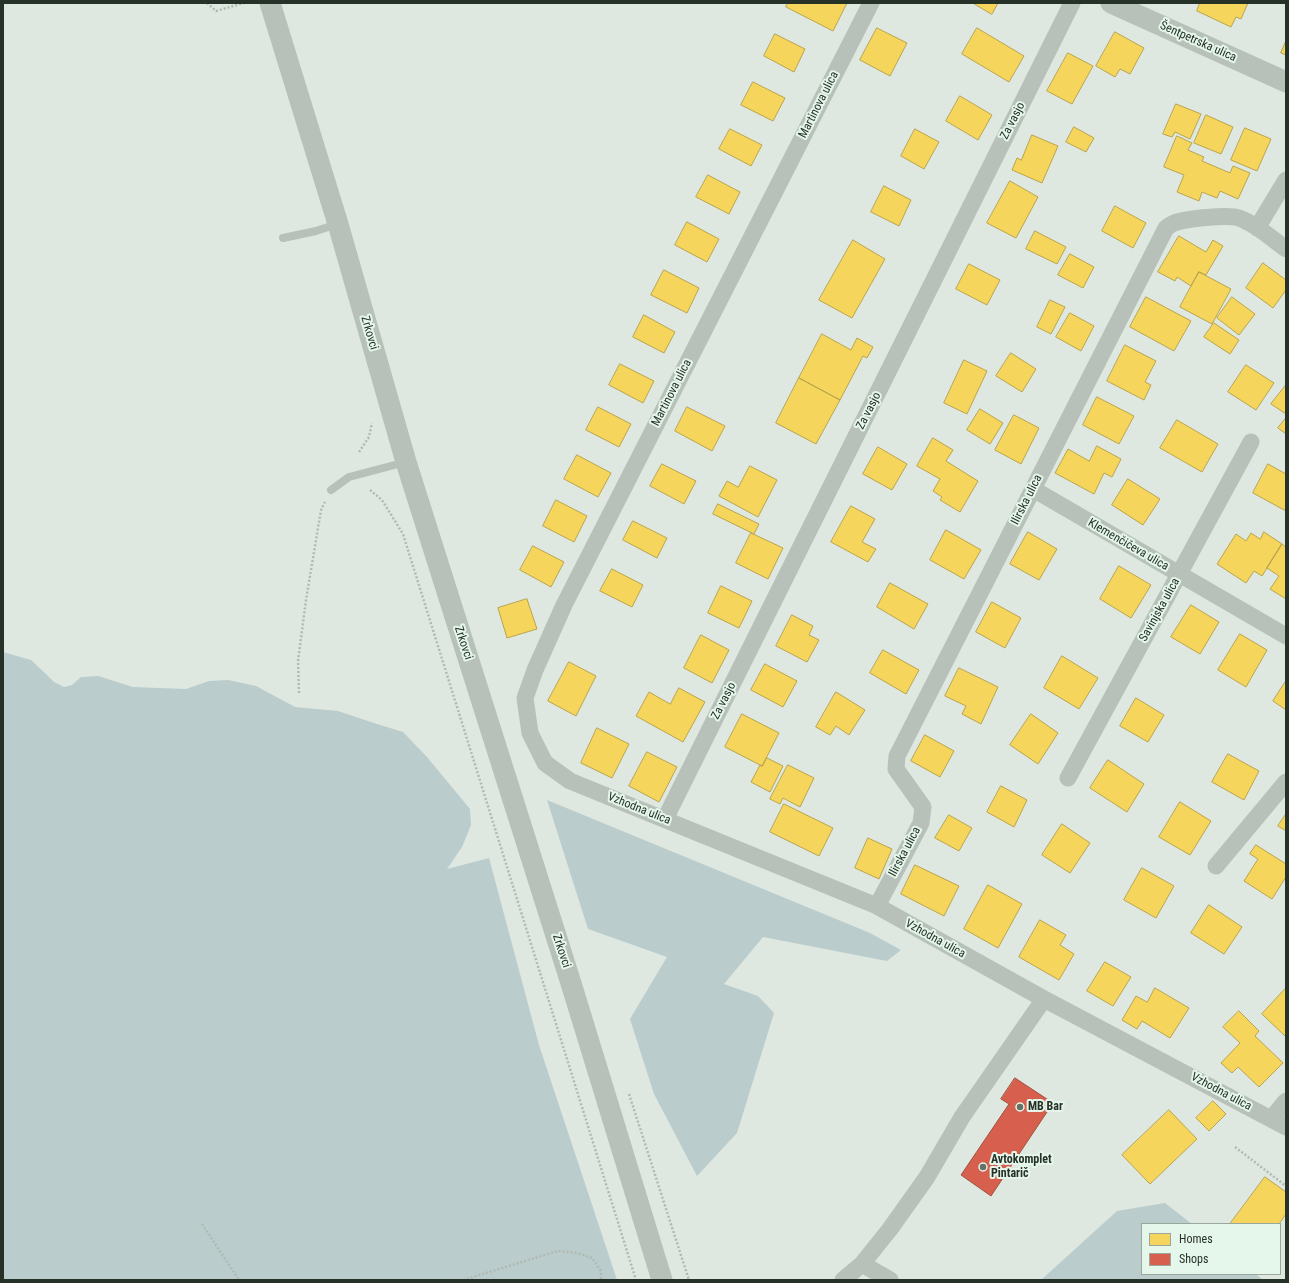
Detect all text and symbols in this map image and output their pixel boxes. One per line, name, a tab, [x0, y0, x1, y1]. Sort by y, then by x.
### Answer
street label: Šentpetrska ulica	[1158, 19, 1238, 65]
street label: Martinova ulica	[796, 69, 842, 141]
street label: Za vasjo	[998, 100, 1028, 142]
street label: Zrkovci	[357, 314, 381, 352]
street label: Martinova ulica	[649, 357, 695, 429]
street label: Za vasjo	[854, 390, 884, 432]
street label: Ilirska ulica	[1008, 473, 1046, 527]
street label: Klemenčičeva ulica	[1085, 516, 1171, 574]
street label: Savinjska ulica	[1137, 576, 1183, 644]
street label: Zrkovci	[451, 624, 475, 662]
street label: Za vasjo	[709, 680, 739, 722]
street label: Vzhodna ulica	[605, 790, 673, 828]
street label: Ilirska ulica	[886, 825, 924, 879]
street label: Vzhodna ulica	[902, 917, 968, 961]
street label: Zrkovci	[549, 932, 573, 970]
street label: Vzhodna ulica	[1188, 1070, 1254, 1114]
place label: MB Bar	[1028, 1100, 1063, 1114]
marker: MB Bar	[1015, 1102, 1025, 1112]
place label: Avtokomplet Pintarič	[991, 1153, 1052, 1181]
marker: Avtokomplet Pintarič	[978, 1162, 988, 1172]
legend	[1141, 1223, 1281, 1275]
text: Homes	[1179, 1232, 1213, 1246]
text: Shops	[1179, 1252, 1208, 1266]

